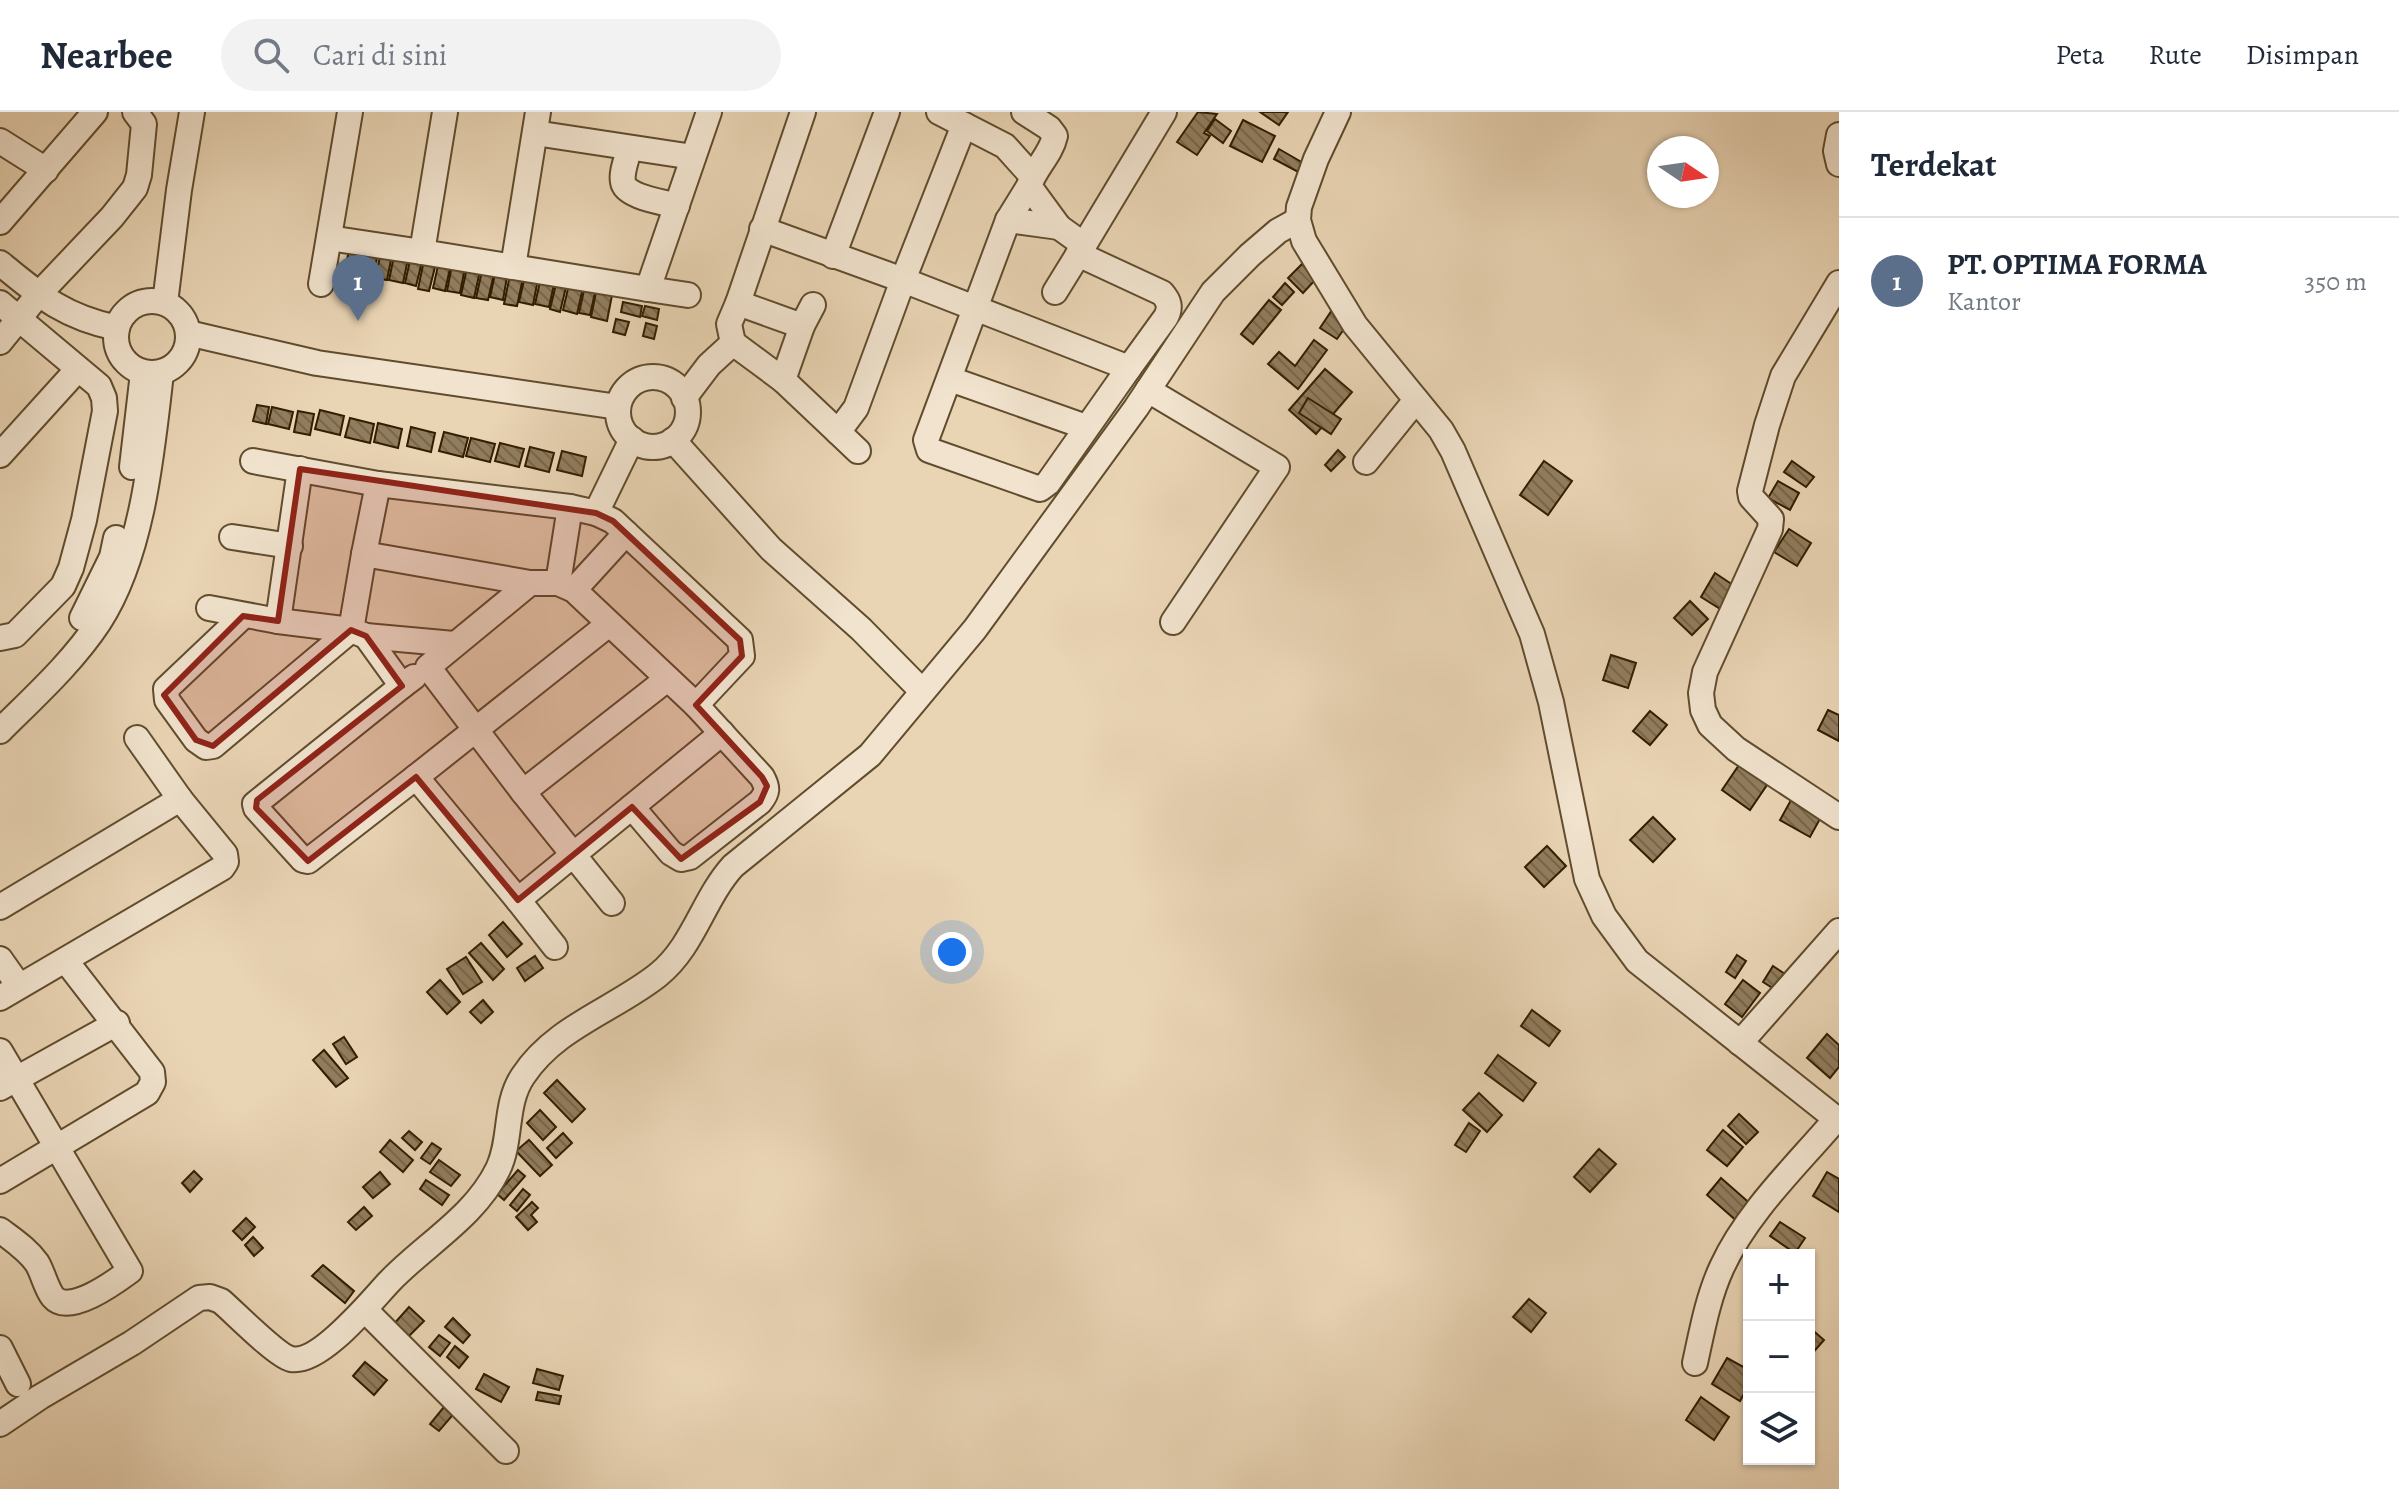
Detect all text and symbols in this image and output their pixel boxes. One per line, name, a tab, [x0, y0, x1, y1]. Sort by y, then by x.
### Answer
search box	[221, 19, 781, 91]
text: Nearbee	[40, 29, 173, 81]
icon: search	[249, 33, 293, 77]
text: Cari di sini	[313, 35, 447, 75]
text: Peta	[2056, 36, 2105, 74]
text: Rute	[2149, 36, 2202, 74]
text: Disimpan	[2246, 36, 2359, 74]
north arrow	[1647, 136, 1719, 208]
text: Terdekat	[1871, 141, 1997, 188]
text: PT. OPTIMA FORMA	[1947, 244, 2206, 284]
pin: 1	[332, 255, 384, 321]
text: 1	[1892, 264, 1902, 299]
text: 350 m	[2304, 264, 2367, 299]
text: Kantor	[1947, 284, 2021, 319]
your location	[932, 932, 972, 972]
map controls	[1743, 1249, 1815, 1465]
button: +	[1743, 1249, 1815, 1321]
button: −	[1743, 1321, 1815, 1393]
button: layers	[1743, 1393, 1815, 1465]

